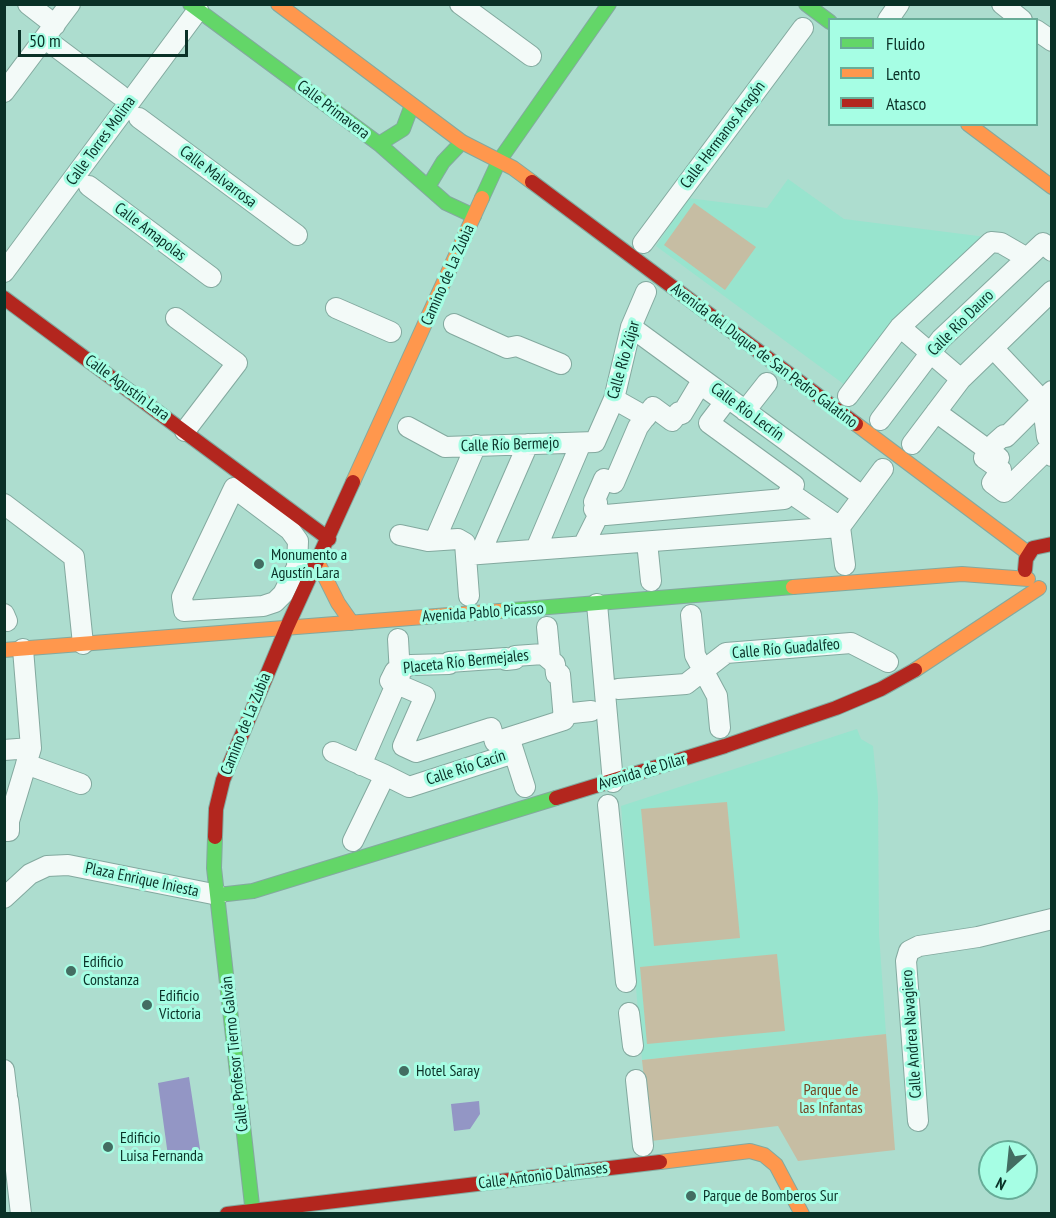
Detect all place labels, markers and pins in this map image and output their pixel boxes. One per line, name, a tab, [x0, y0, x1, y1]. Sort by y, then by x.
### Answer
place label: Monumento a Agustín Lara	[271, 545, 347, 583]
marker: Monumento a Agustín Lara	[252, 557, 266, 571]
place label: Edificio Constanza	[83, 952, 139, 990]
marker: Edificio Constanza	[64, 964, 78, 978]
place label: Edificio Victoria	[159, 986, 201, 1024]
marker: Edificio Victoria	[140, 998, 154, 1012]
place label: Hotel Saray	[416, 1061, 480, 1081]
marker: Hotel Saray	[397, 1064, 411, 1078]
place label: Edificio Luisa Fernanda	[120, 1128, 203, 1166]
marker: Edificio Luisa Fernanda	[101, 1140, 115, 1154]
place label: Parque de Bomberos Sur	[703, 1186, 838, 1206]
marker: Parque de Bomberos Sur	[684, 1189, 698, 1203]

